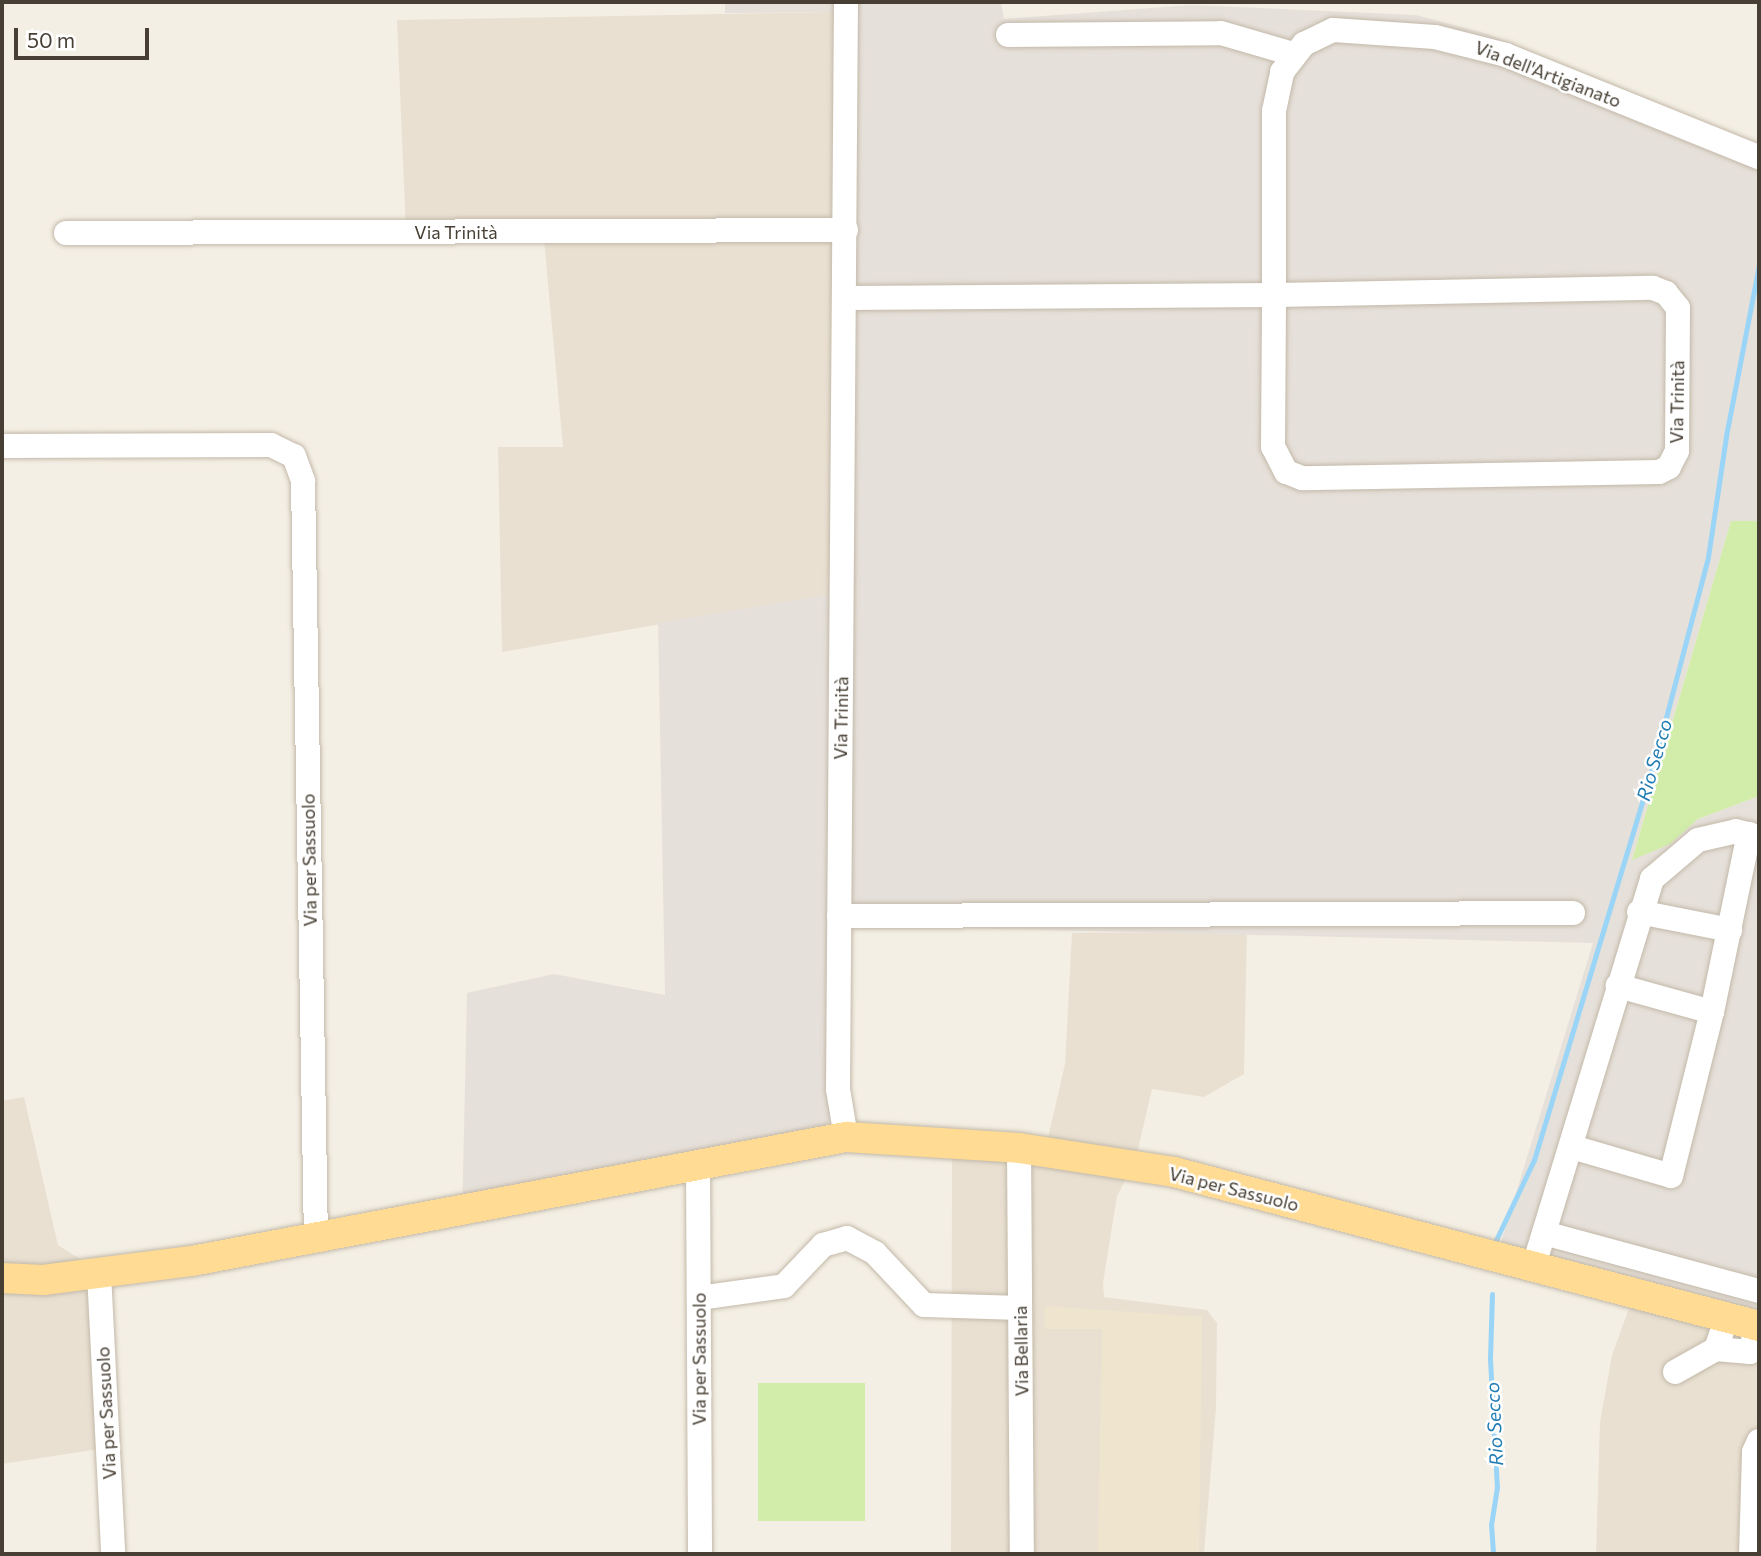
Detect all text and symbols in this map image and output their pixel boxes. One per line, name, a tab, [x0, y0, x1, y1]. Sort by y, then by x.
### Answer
scale bar	[18, 14, 152, 58]
text: 50 m	[27, 27, 75, 52]
street label: Via dell'Artigianato	[1472, 36, 1624, 112]
street label: Via Trinità	[414, 221, 498, 243]
street label: Via Trinità	[1665, 360, 1689, 444]
street label: Via Trinità	[829, 676, 853, 760]
water label: Rio Secco	[1631, 717, 1677, 803]
street label: Via per Sassuolo	[297, 793, 321, 927]
street label: Via per Sassuolo	[1167, 1162, 1301, 1216]
street label: Via per Sassuolo	[688, 1292, 710, 1426]
street label: Via Bellaria	[1009, 1305, 1033, 1397]
street label: Via per Sassuolo	[92, 1346, 120, 1480]
water label: Rio Secco	[1480, 1382, 1508, 1466]

